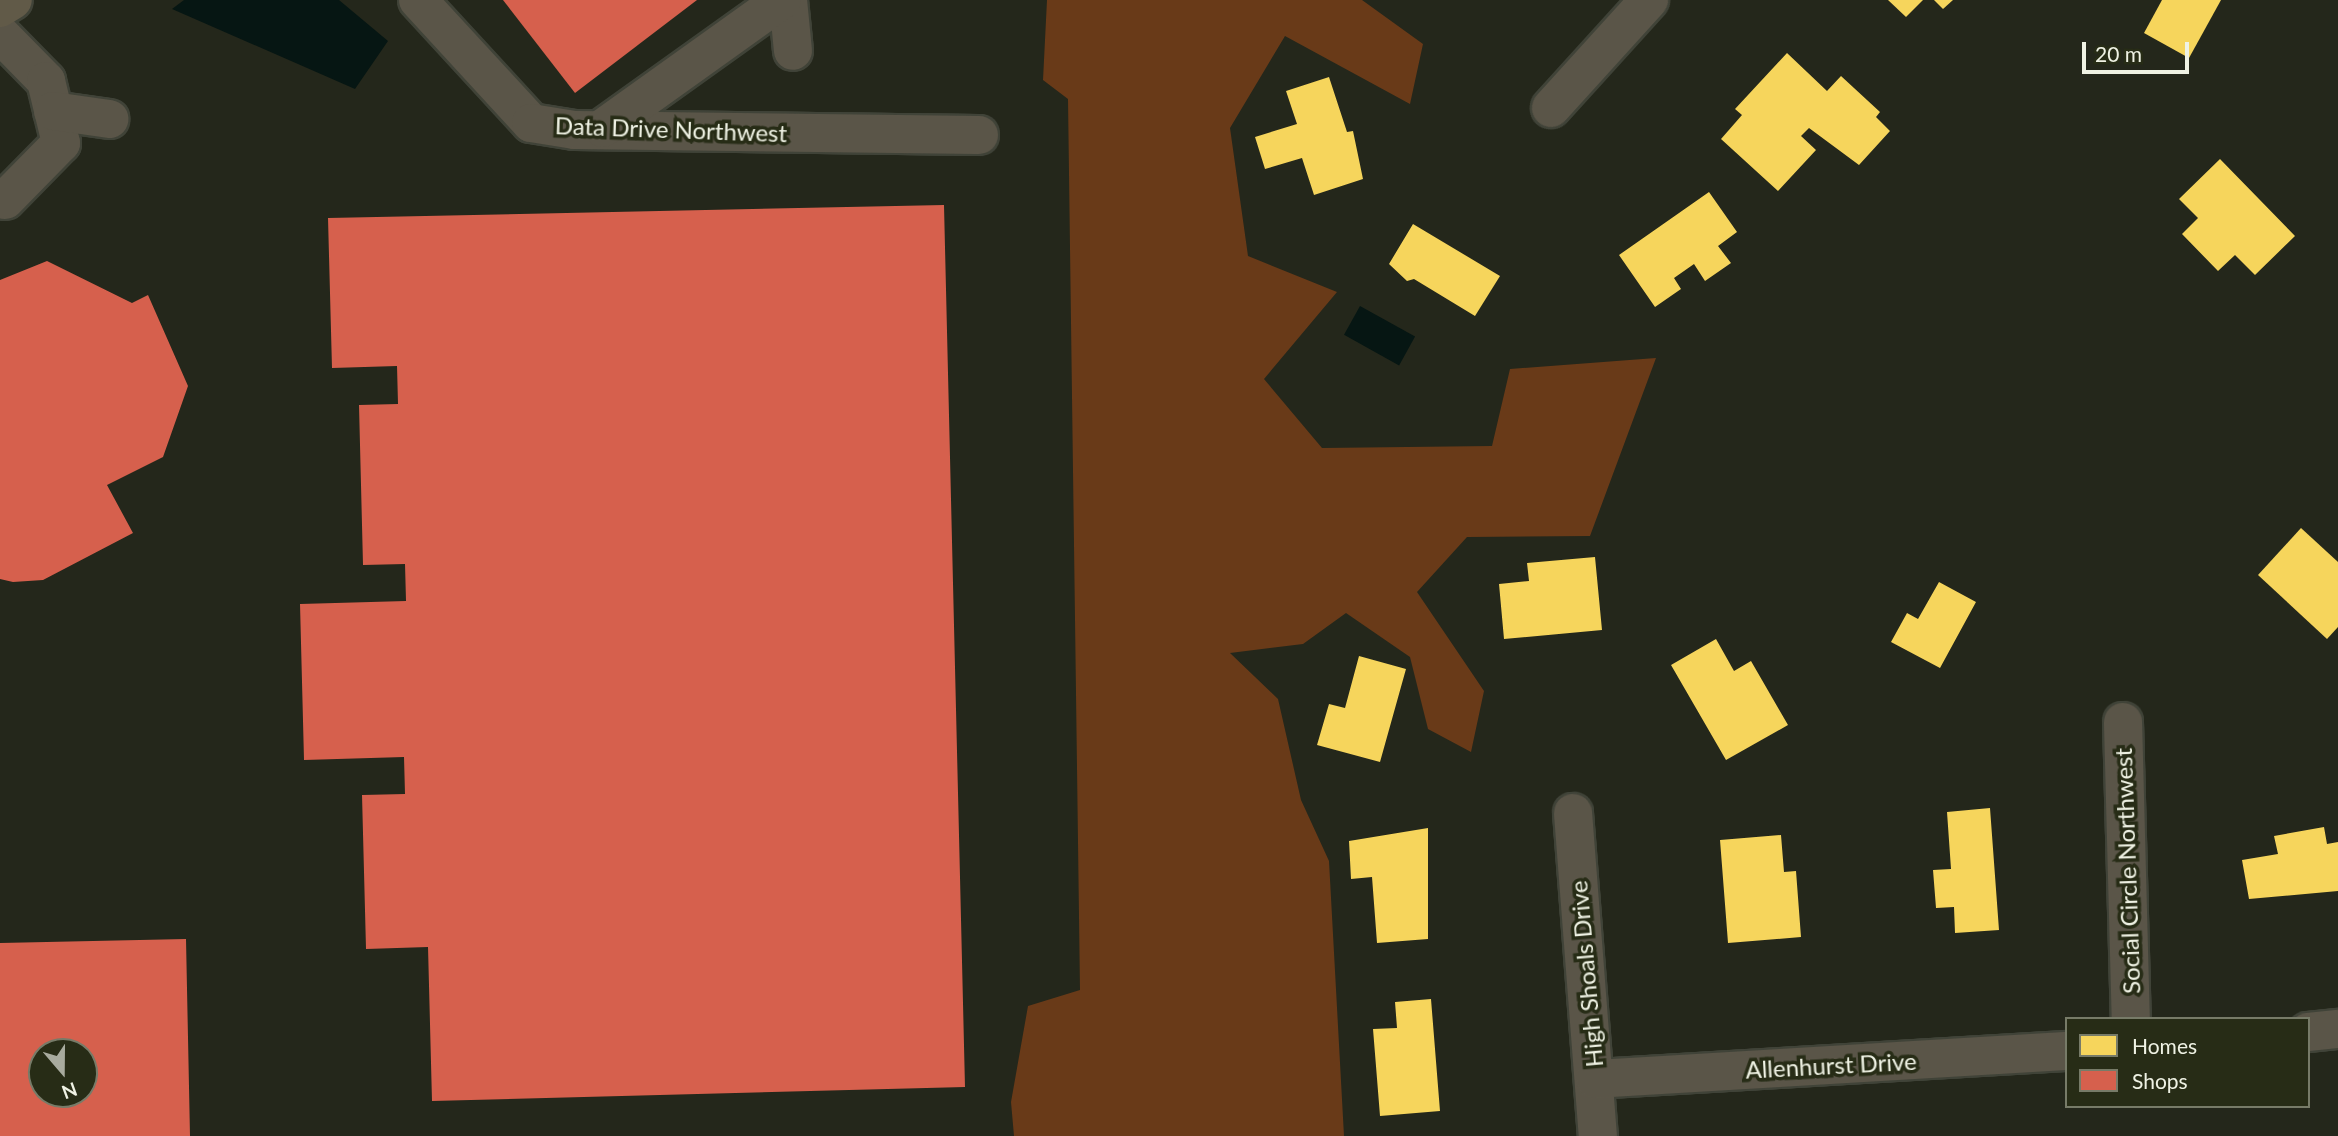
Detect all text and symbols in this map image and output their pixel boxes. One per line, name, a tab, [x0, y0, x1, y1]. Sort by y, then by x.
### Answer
scale bar	[2086, 28, 2193, 72]
text: 20 m	[2095, 41, 2142, 66]
street label: Data Drive Northwest	[554, 111, 788, 147]
street label: Social Circle Northwest	[2108, 748, 2146, 994]
street label: High Shoals Drive	[1564, 880, 1608, 1068]
legend	[2065, 1017, 2310, 1108]
text: Homes	[2132, 1033, 2197, 1058]
north arrow	[28, 1038, 98, 1108]
street label: Allenhurst Drive	[1745, 1046, 1917, 1084]
text: Shops	[2132, 1068, 2188, 1093]
text: N	[59, 1078, 80, 1105]

